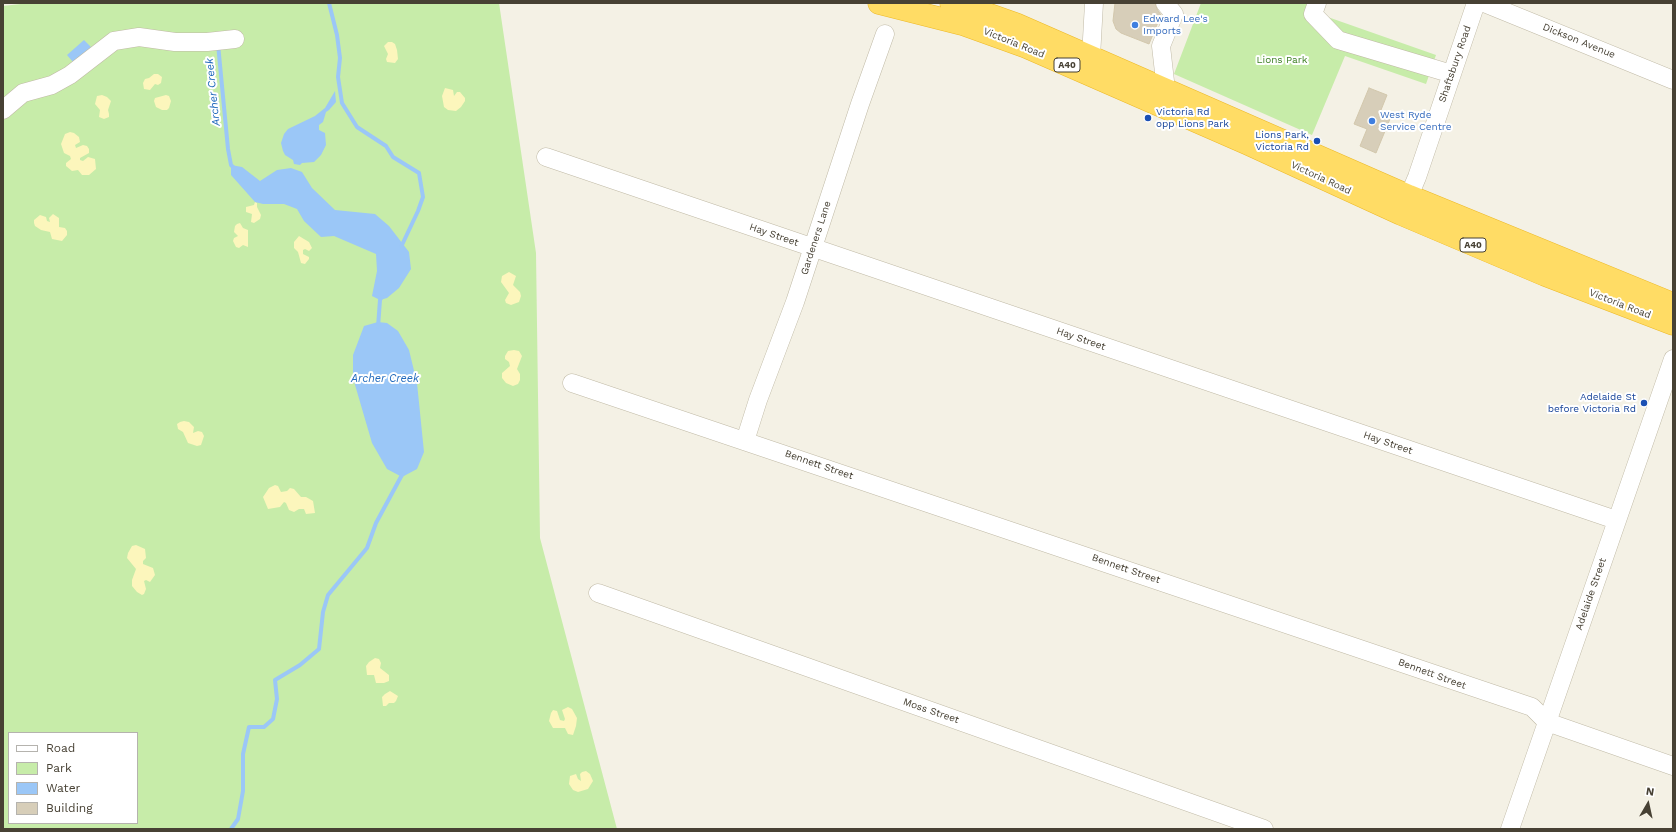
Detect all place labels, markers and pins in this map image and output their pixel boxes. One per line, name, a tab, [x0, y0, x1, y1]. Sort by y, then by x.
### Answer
place label: Edward Lee's Imports	[1143, 13, 1208, 36]
marker: Edward Lee's Imports	[1130, 20, 1140, 30]
place label: Victoria Rd opp Lions Park	[1156, 106, 1229, 130]
place label: West Ryde Service Centre	[1380, 109, 1452, 132]
marker: Victoria Rd opp Lions Park	[1143, 113, 1153, 123]
marker: West Ryde Service Centre	[1367, 116, 1377, 126]
place label: Lions Park, Victoria Rd	[1255, 129, 1309, 152]
marker: Lions Park, Victoria Rd	[1312, 136, 1322, 146]
place label: Adelaide St before Victoria Rd	[1548, 391, 1636, 414]
marker: Adelaide St before Victoria Rd	[1639, 398, 1649, 408]

